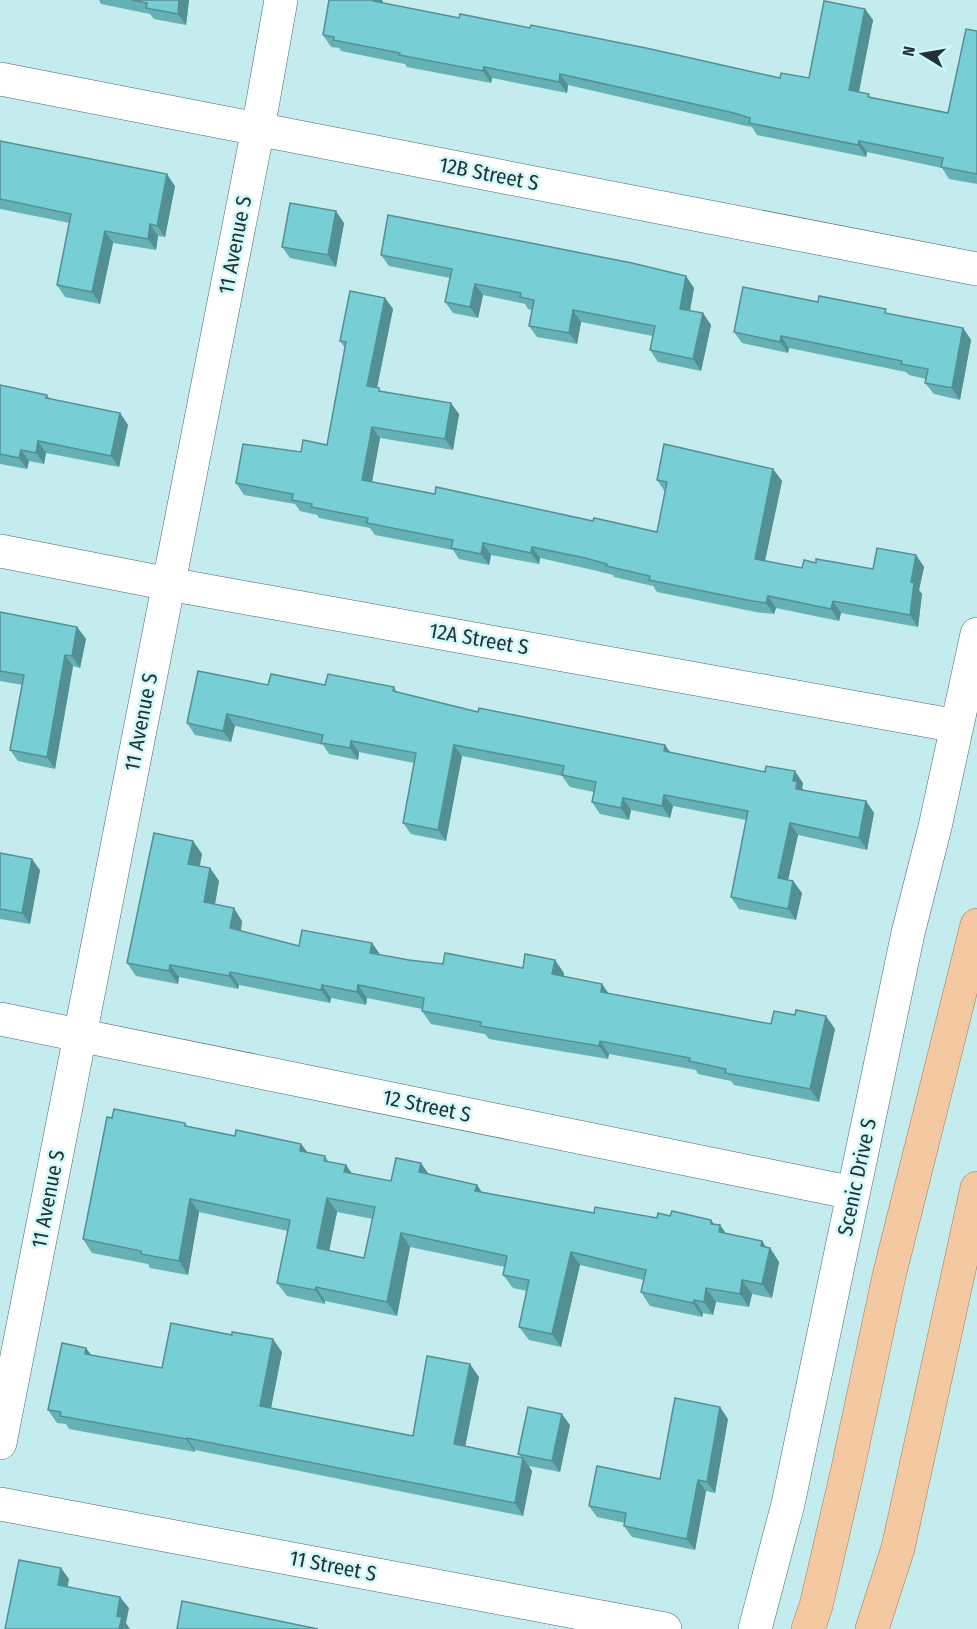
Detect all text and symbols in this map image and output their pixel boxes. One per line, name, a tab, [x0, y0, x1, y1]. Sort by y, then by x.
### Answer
north arrow	[893, 24, 953, 84]
text: N	[899, 45, 919, 58]
street label: 12B Street S	[437, 152, 541, 196]
street label: 11 Avenue S	[213, 194, 257, 296]
street label: 12A Street S	[427, 617, 531, 661]
street label: 11 Avenue S	[119, 671, 163, 773]
street label: 12 Street S	[381, 1084, 473, 1128]
street label: Scenic Drive S	[832, 1116, 882, 1238]
street label: 11 Avenue S	[26, 1148, 70, 1250]
street label: 11 Street S	[287, 1545, 379, 1587]

